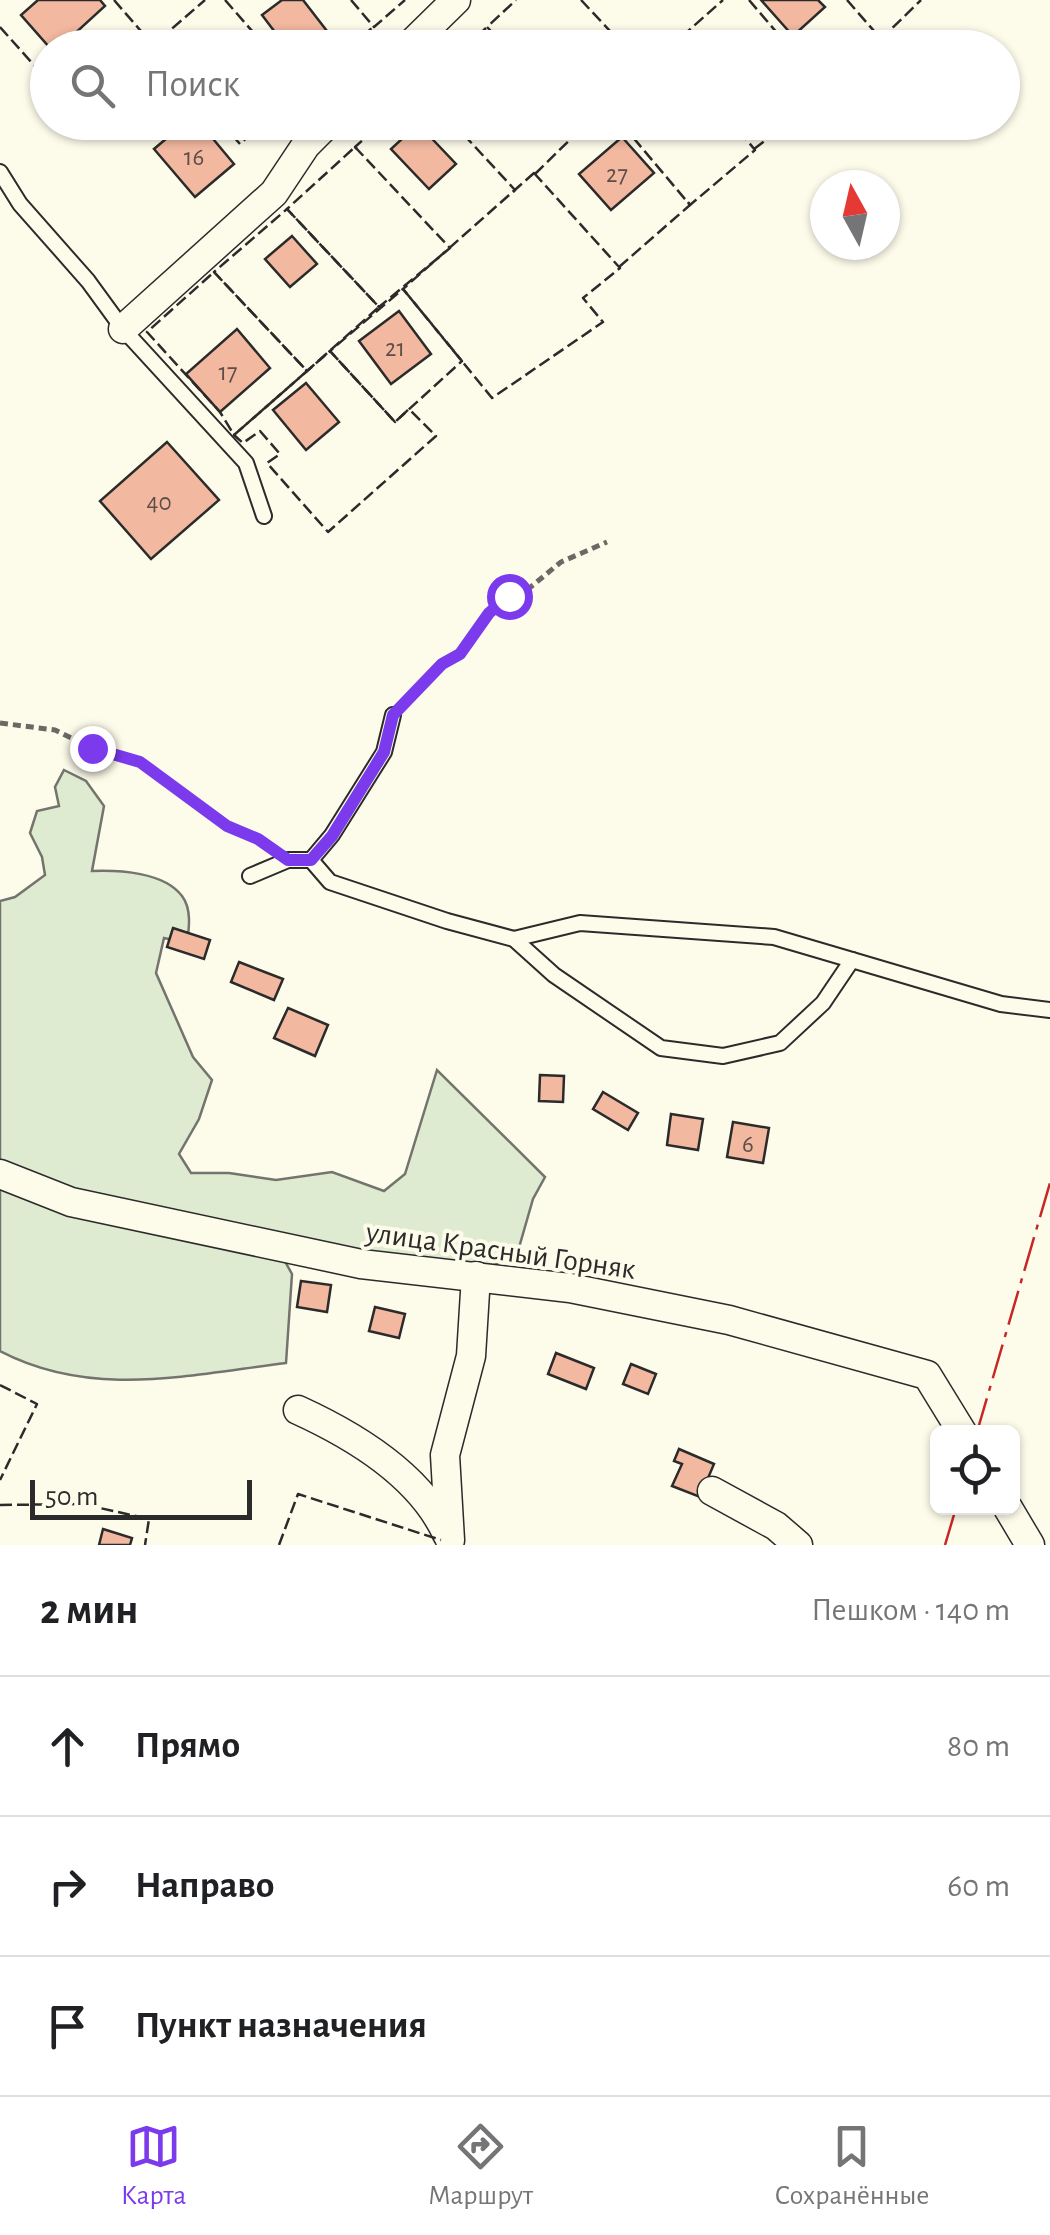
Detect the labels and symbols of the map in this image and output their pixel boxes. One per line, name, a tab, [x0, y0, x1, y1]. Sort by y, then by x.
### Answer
house number: 16	[184, 145, 204, 170]
house number: 27	[606, 162, 628, 187]
north arrow	[810, 170, 900, 260]
house number: 21	[385, 336, 405, 361]
house number: 17	[218, 360, 238, 385]
house number: 40	[146, 490, 172, 515]
route start	[487, 574, 533, 620]
route end	[70, 726, 116, 772]
house number: 6	[742, 1132, 754, 1157]
street label: улица Красный Горняк	[363, 1217, 638, 1285]
scale bar	[30, 1475, 252, 1520]

